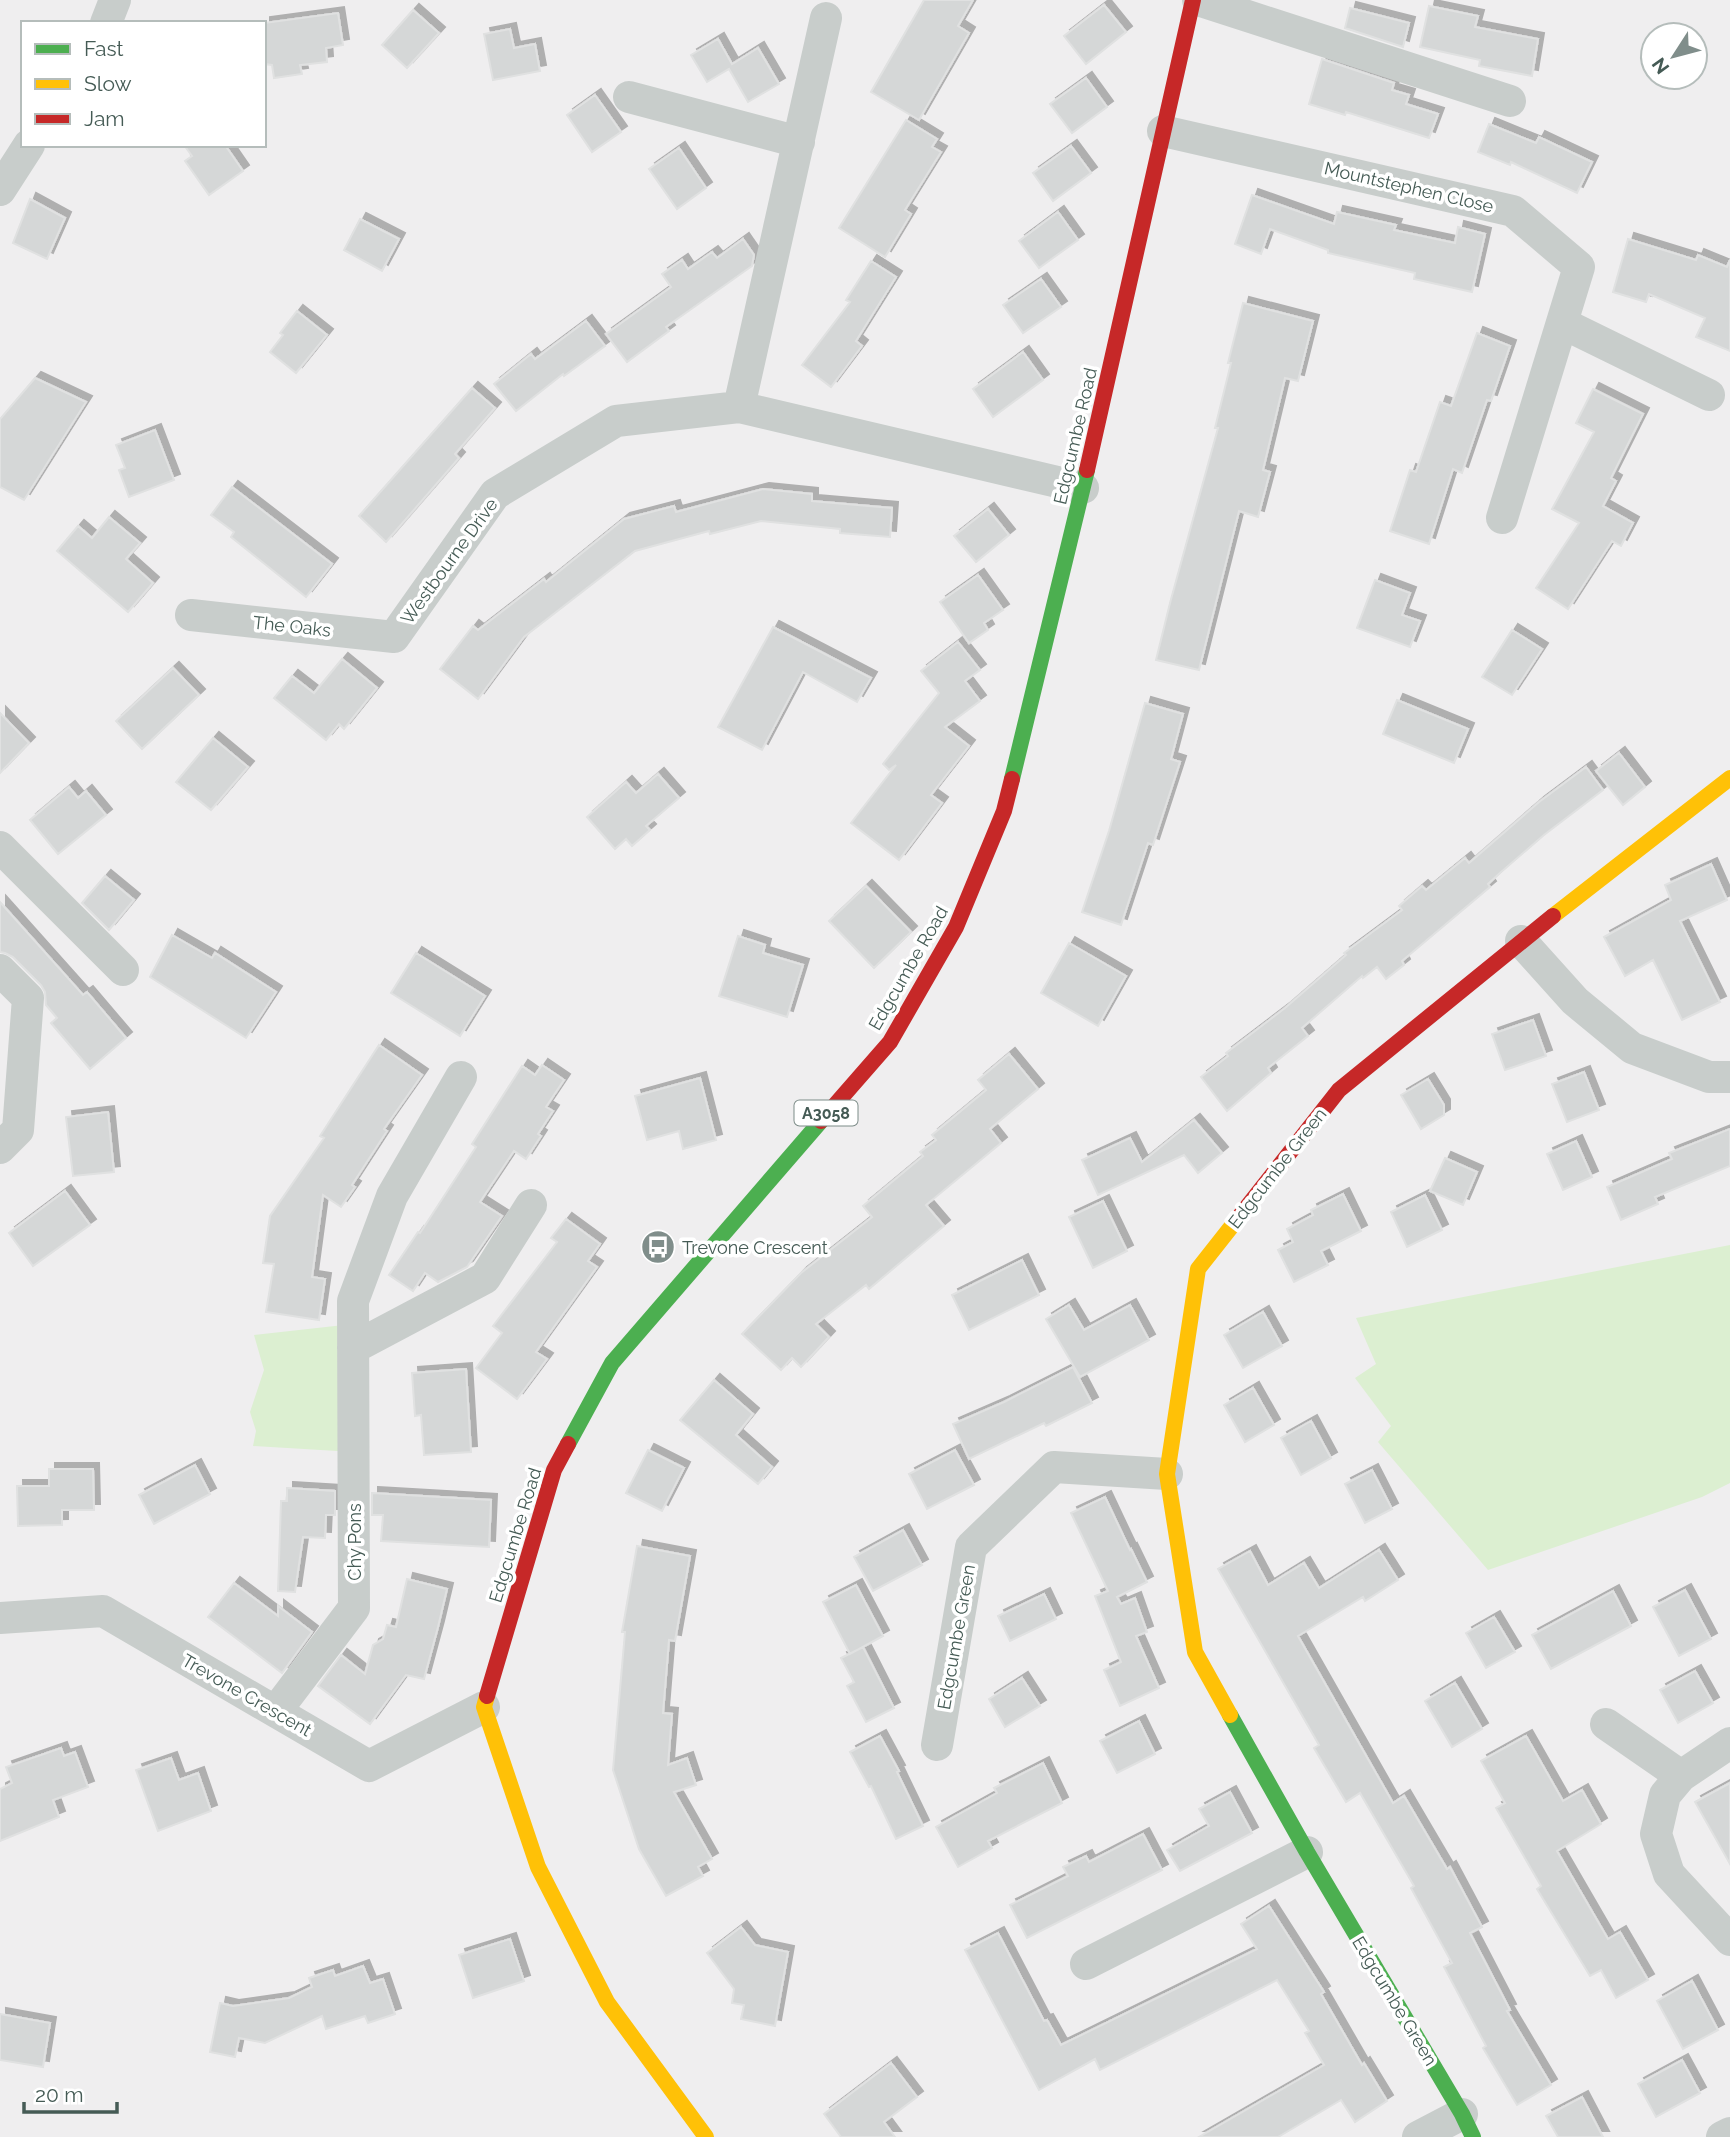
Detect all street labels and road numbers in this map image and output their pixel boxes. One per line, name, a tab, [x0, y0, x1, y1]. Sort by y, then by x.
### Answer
street label: Mountstephen Close	[1322, 157, 1496, 217]
street label: Edgcumbe Road	[1049, 366, 1101, 506]
street label: Westbourne Drive	[396, 494, 502, 628]
street label: The Oaks	[252, 611, 332, 641]
street label: Edgcumbe Road	[864, 902, 952, 1034]
road number: A3058	[794, 1100, 858, 1126]
street label: Edgcumbe Green	[1223, 1104, 1331, 1232]
street label: Edgcumbe Road	[485, 1465, 545, 1605]
street label: Chy Pons	[344, 1503, 365, 1581]
street label: Edgcumbe Green	[933, 1563, 979, 1711]
street label: Trevone Crescent	[179, 1649, 315, 1741]
street label: Edgcumbe Green	[1348, 1933, 1442, 2069]

